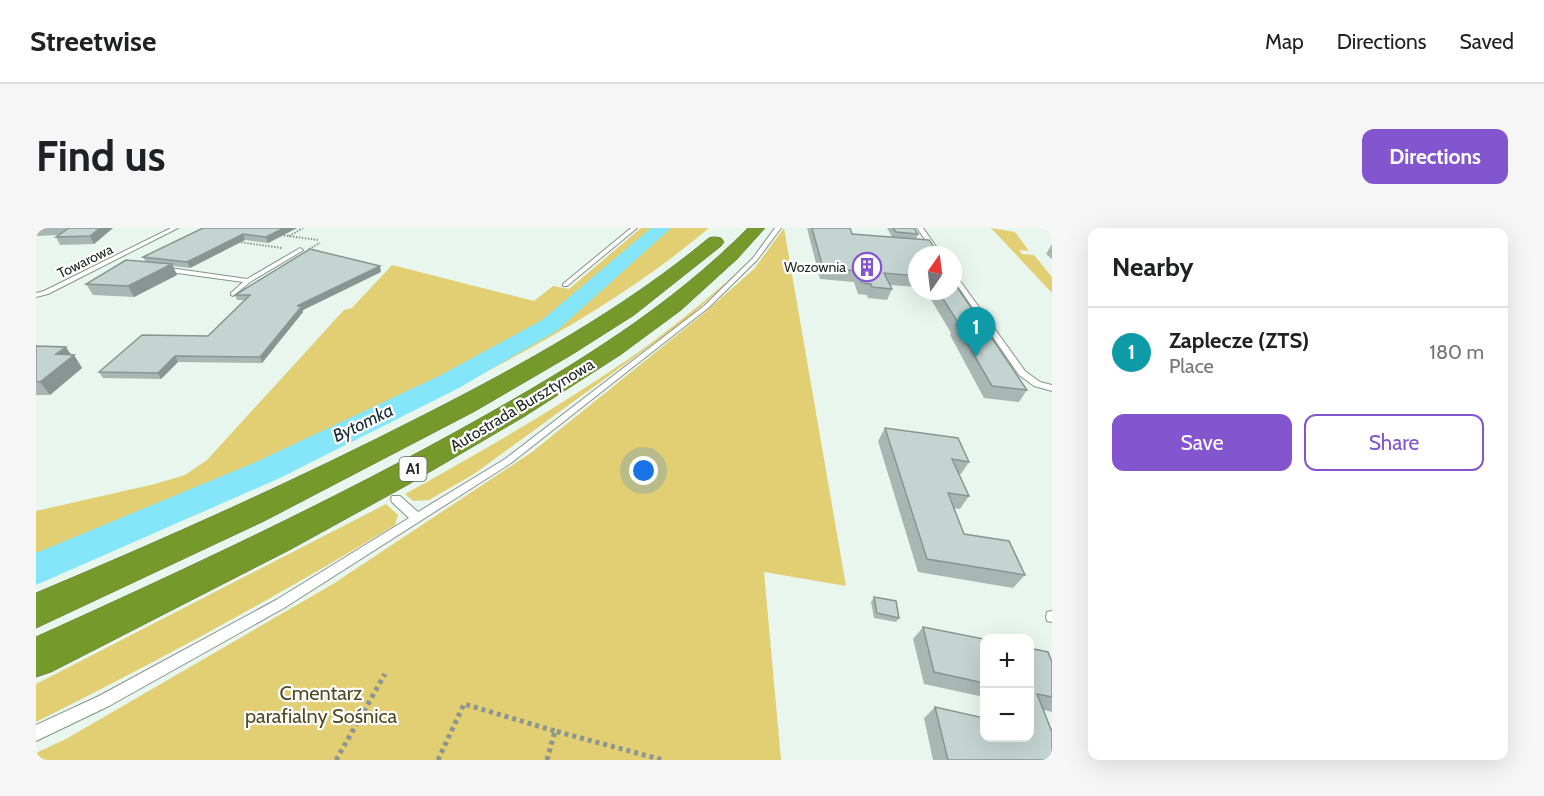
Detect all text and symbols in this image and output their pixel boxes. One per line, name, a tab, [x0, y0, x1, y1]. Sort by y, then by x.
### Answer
text: Streetwise	[30, 24, 156, 58]
text: Map	[1265, 29, 1304, 54]
text: Directions	[1337, 29, 1426, 54]
text: Saved	[1459, 29, 1514, 54]
button: Directions	[1362, 129, 1508, 184]
text: Find us	[36, 130, 165, 182]
street label: Towarowa	[54, 240, 116, 282]
north arrow	[908, 246, 962, 300]
building icon: Wozownia	[851, 251, 883, 283]
text: Nearby	[1112, 251, 1193, 283]
place label: Wozownia	[784, 258, 846, 276]
pin: 1	[956, 308, 996, 357]
text: Zaplecze (ZTS)	[1169, 327, 1309, 354]
text: 1	[1128, 340, 1135, 364]
text: 180 m	[1429, 340, 1484, 364]
street label: Autostrada Bursztynowa	[447, 354, 598, 455]
text: Place	[1169, 354, 1214, 378]
water label: Bytomka	[329, 399, 397, 447]
button: Save	[1112, 414, 1292, 471]
button: Share	[1304, 414, 1484, 471]
your location	[629, 456, 658, 485]
road number: A1	[400, 457, 427, 481]
map controls	[980, 634, 1034, 742]
button: +	[980, 634, 1034, 688]
park label: Cmentarz parafialny Sośnica	[245, 681, 397, 728]
button: −	[980, 688, 1034, 742]

